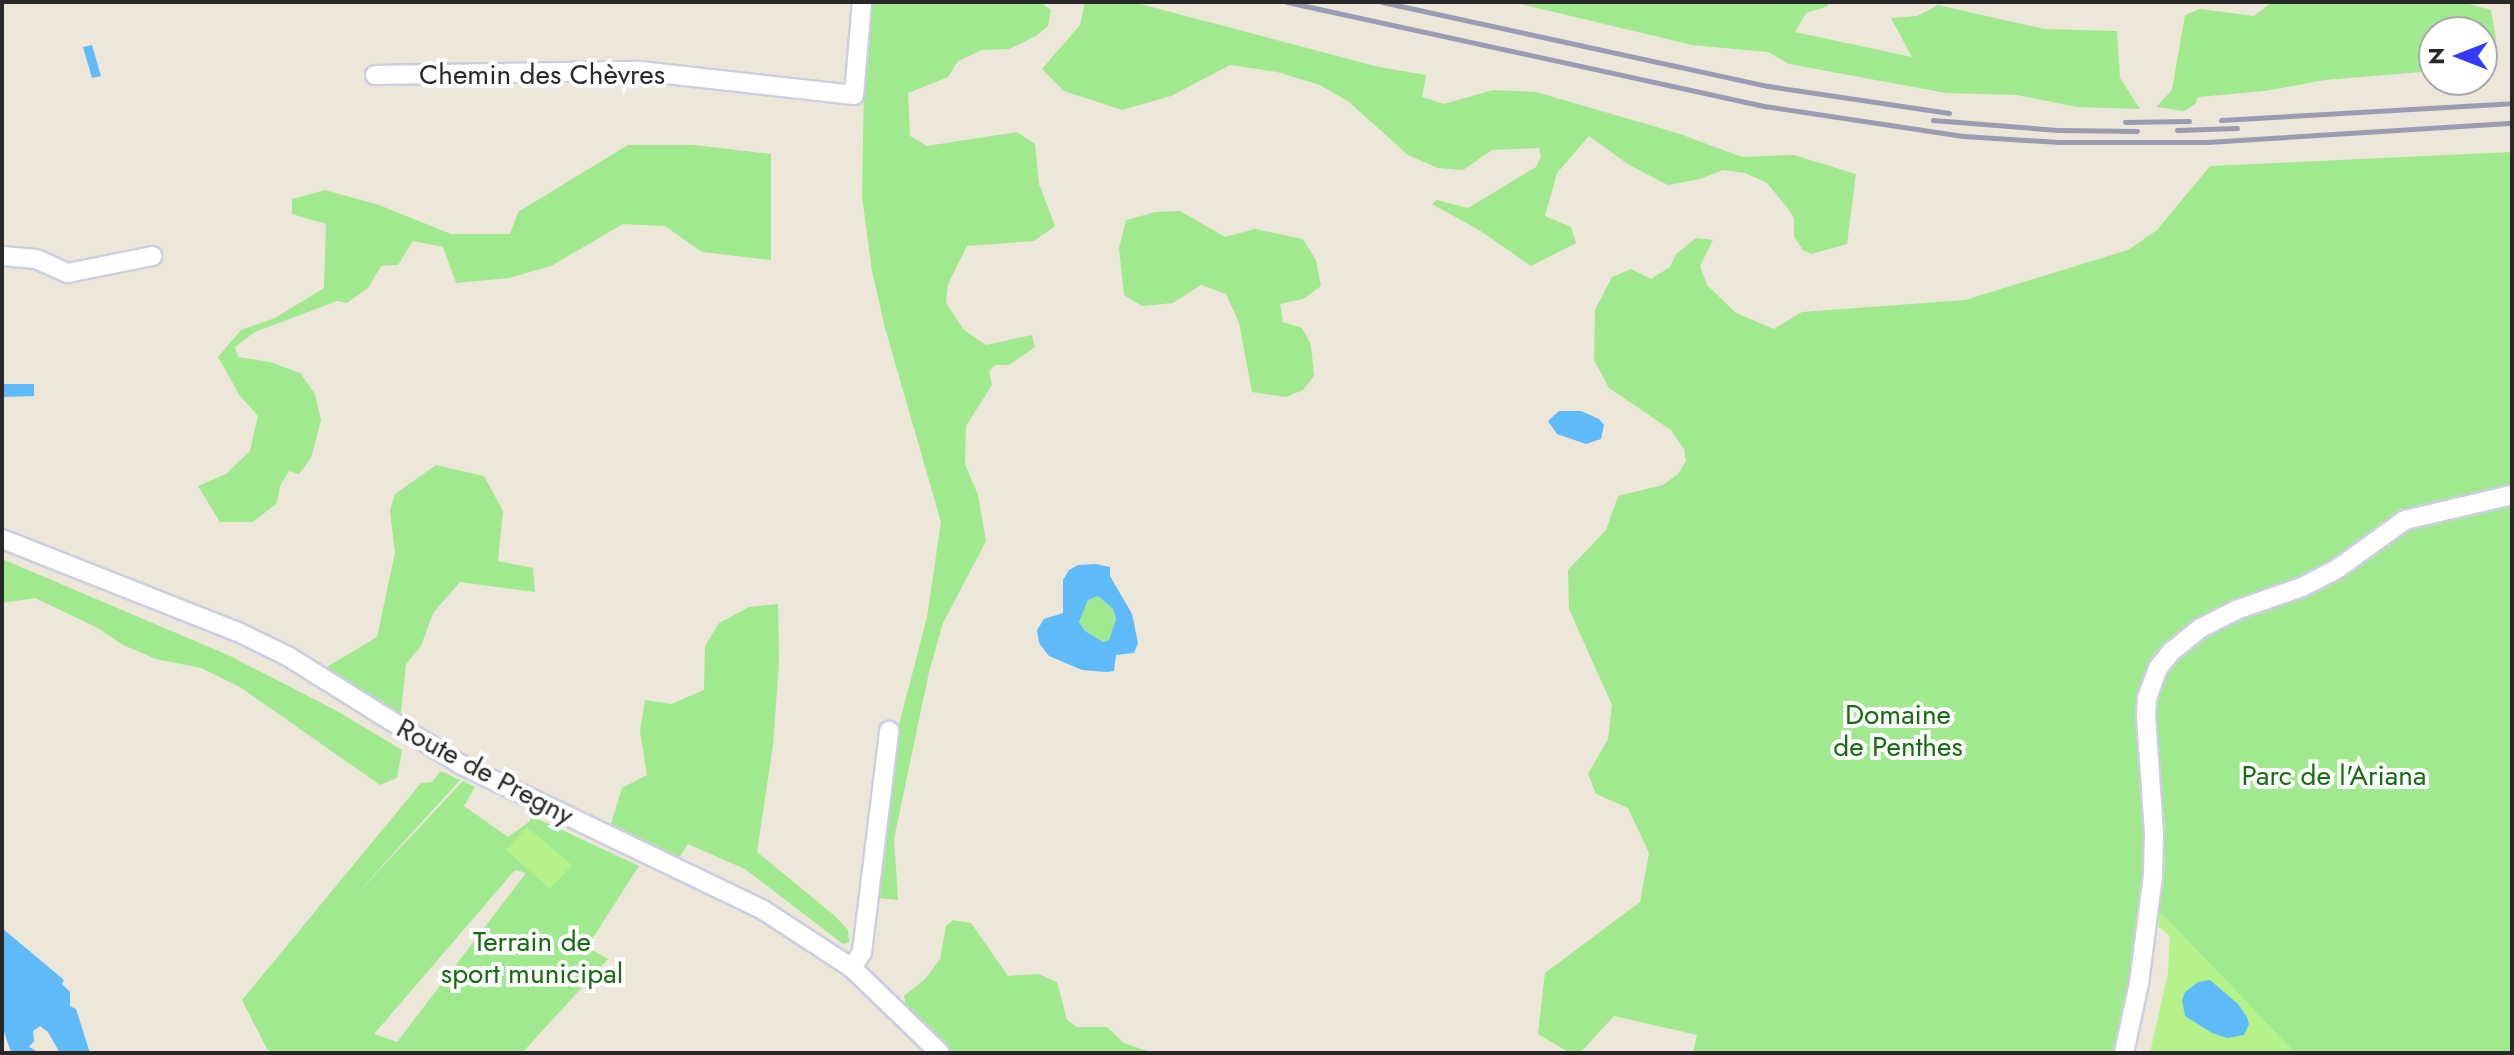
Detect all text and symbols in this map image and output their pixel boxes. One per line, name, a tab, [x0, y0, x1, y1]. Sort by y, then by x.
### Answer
north arrow	[2418, 16, 2498, 96]
text: N	[2420, 47, 2452, 65]
street label: Chemin des Chèvres	[419, 58, 665, 92]
park label: Domaine de Penthes	[1833, 698, 1963, 764]
street label: Route de Pregny	[391, 711, 579, 833]
park label: Parc de l'Ariana	[2242, 759, 2426, 793]
park label: Terrain de sport municipal	[441, 925, 623, 991]

